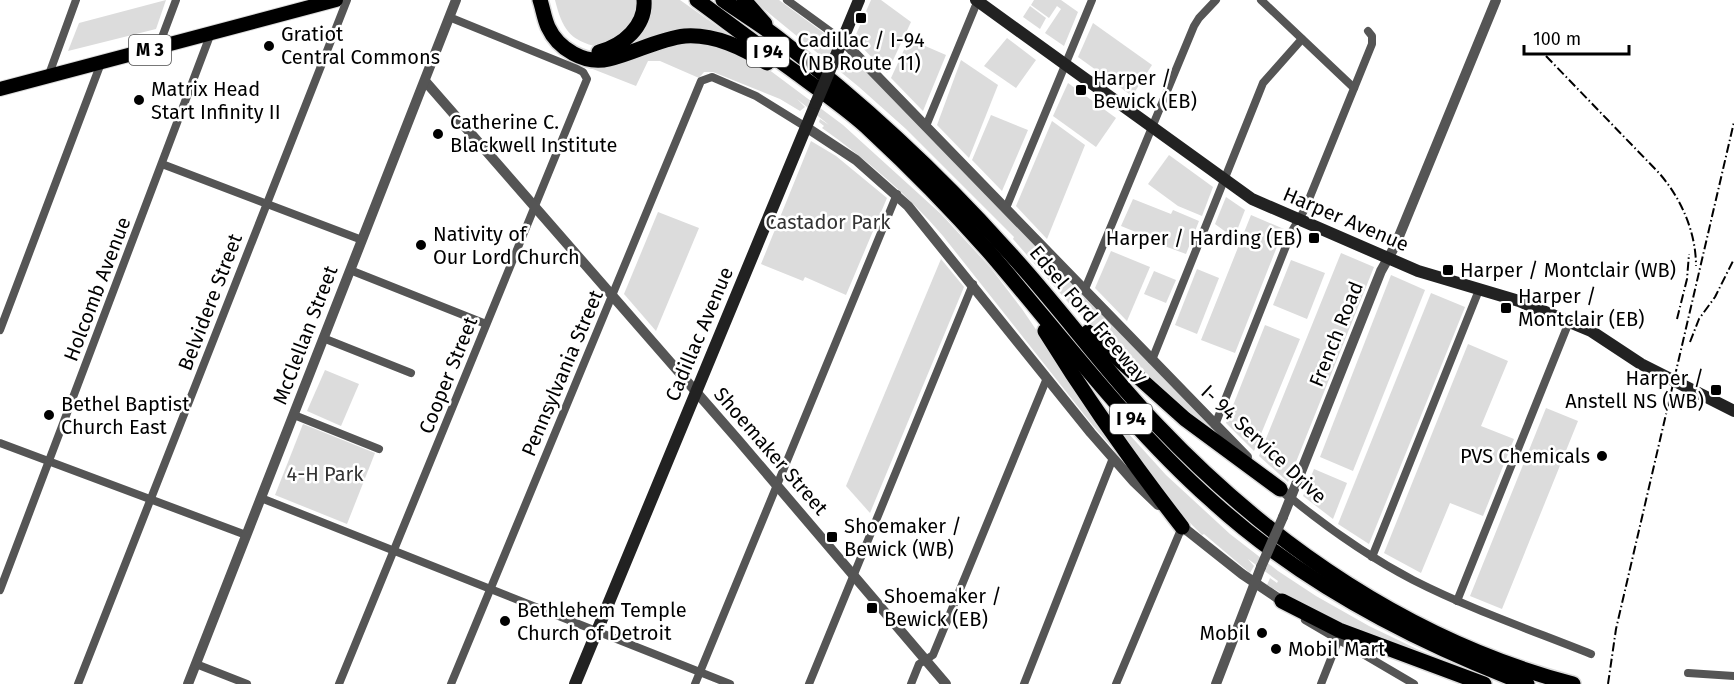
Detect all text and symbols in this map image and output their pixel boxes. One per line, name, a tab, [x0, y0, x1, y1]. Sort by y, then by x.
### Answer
marker: Cadillac / I-94 (NB Route 11)	[854, 11, 868, 25]
scale bar	[1524, 18, 1629, 56]
place label: Gratiot Central Commons	[281, 22, 440, 69]
place label: Cadillac / I-94 (NB Route 11)	[797, 28, 925, 75]
text: 100 m	[1533, 28, 1581, 50]
road number: M 3	[129, 35, 171, 65]
road number: I 94	[747, 37, 789, 67]
marker: Gratiot Central Commons	[262, 39, 276, 53]
place label: Harper / Bewick (EB)	[1093, 66, 1197, 113]
place label: Matrix Head Start Infinity II	[151, 77, 281, 124]
marker: Harper / Bewick (EB)	[1074, 83, 1088, 97]
marker: Matrix Head Start Infinity II	[132, 93, 146, 107]
place label: Catherine C. Blackwell Institute	[450, 110, 617, 157]
marker: Catherine C. Blackwell Institute	[431, 127, 445, 141]
street label: Harper Avenue	[1279, 182, 1413, 256]
park label: Castador Park	[766, 210, 891, 234]
street label: Holcomb Avenue	[58, 213, 136, 365]
place label: Nativity of Our Lord Church	[433, 222, 580, 269]
place label: Harper / Harding (EB)	[1106, 226, 1302, 250]
street label: Belvidere Street	[173, 229, 247, 374]
marker: Harper / Harding (EB)	[1307, 231, 1321, 245]
marker: Nativity of Our Lord Church	[414, 238, 428, 252]
street label: Edsel Ford Freeway	[1025, 241, 1153, 387]
place label: Harper / Montclair (WB)	[1460, 258, 1676, 282]
street label: McClellan Street	[268, 262, 343, 408]
street label: Cadillac Avenue	[660, 263, 738, 405]
marker: Harper / Montclair (WB)	[1441, 263, 1455, 277]
street label: French Road	[1304, 278, 1368, 390]
place label: Harper / Montclair (EB)	[1518, 284, 1645, 331]
street label: Pennsylvania Street	[516, 286, 608, 460]
marker: Harper / Montclair (EB)	[1499, 301, 1513, 315]
street label: Cooper Street	[414, 312, 483, 437]
place label: Harper / Anstell NS (WB)	[1565, 366, 1704, 413]
street label: I- 94 Service Drive	[1196, 380, 1332, 508]
street label: Shoemaker Street	[709, 382, 834, 520]
marker: Harper / Anstell NS (WB)	[1709, 383, 1723, 397]
place label: Bethel Baptist Church East	[61, 392, 190, 439]
road number: I 94	[1110, 404, 1152, 434]
marker: Bethel Baptist Church East	[42, 408, 56, 422]
place label: PVS Chemicals	[1460, 444, 1590, 468]
marker: PVS Chemicals	[1595, 449, 1609, 463]
park label: 4-H Park	[287, 462, 364, 486]
place label: Shoemaker / Bewick (WB)	[844, 514, 962, 561]
marker: Shoemaker / Bewick (WB)	[825, 530, 839, 544]
place label: Shoemaker / Bewick (EB)	[884, 584, 1002, 631]
place label: Bethlehem Temple Church of Detroit	[517, 598, 687, 645]
marker: Shoemaker / Bewick (EB)	[865, 601, 879, 615]
marker: Bethlehem Temple Church of Detroit	[498, 614, 512, 628]
place label: Mobil	[1199, 621, 1250, 645]
marker: Mobil	[1255, 626, 1269, 640]
place label: Mobil Mart	[1288, 637, 1386, 661]
marker: Mobil Mart	[1269, 642, 1283, 656]

